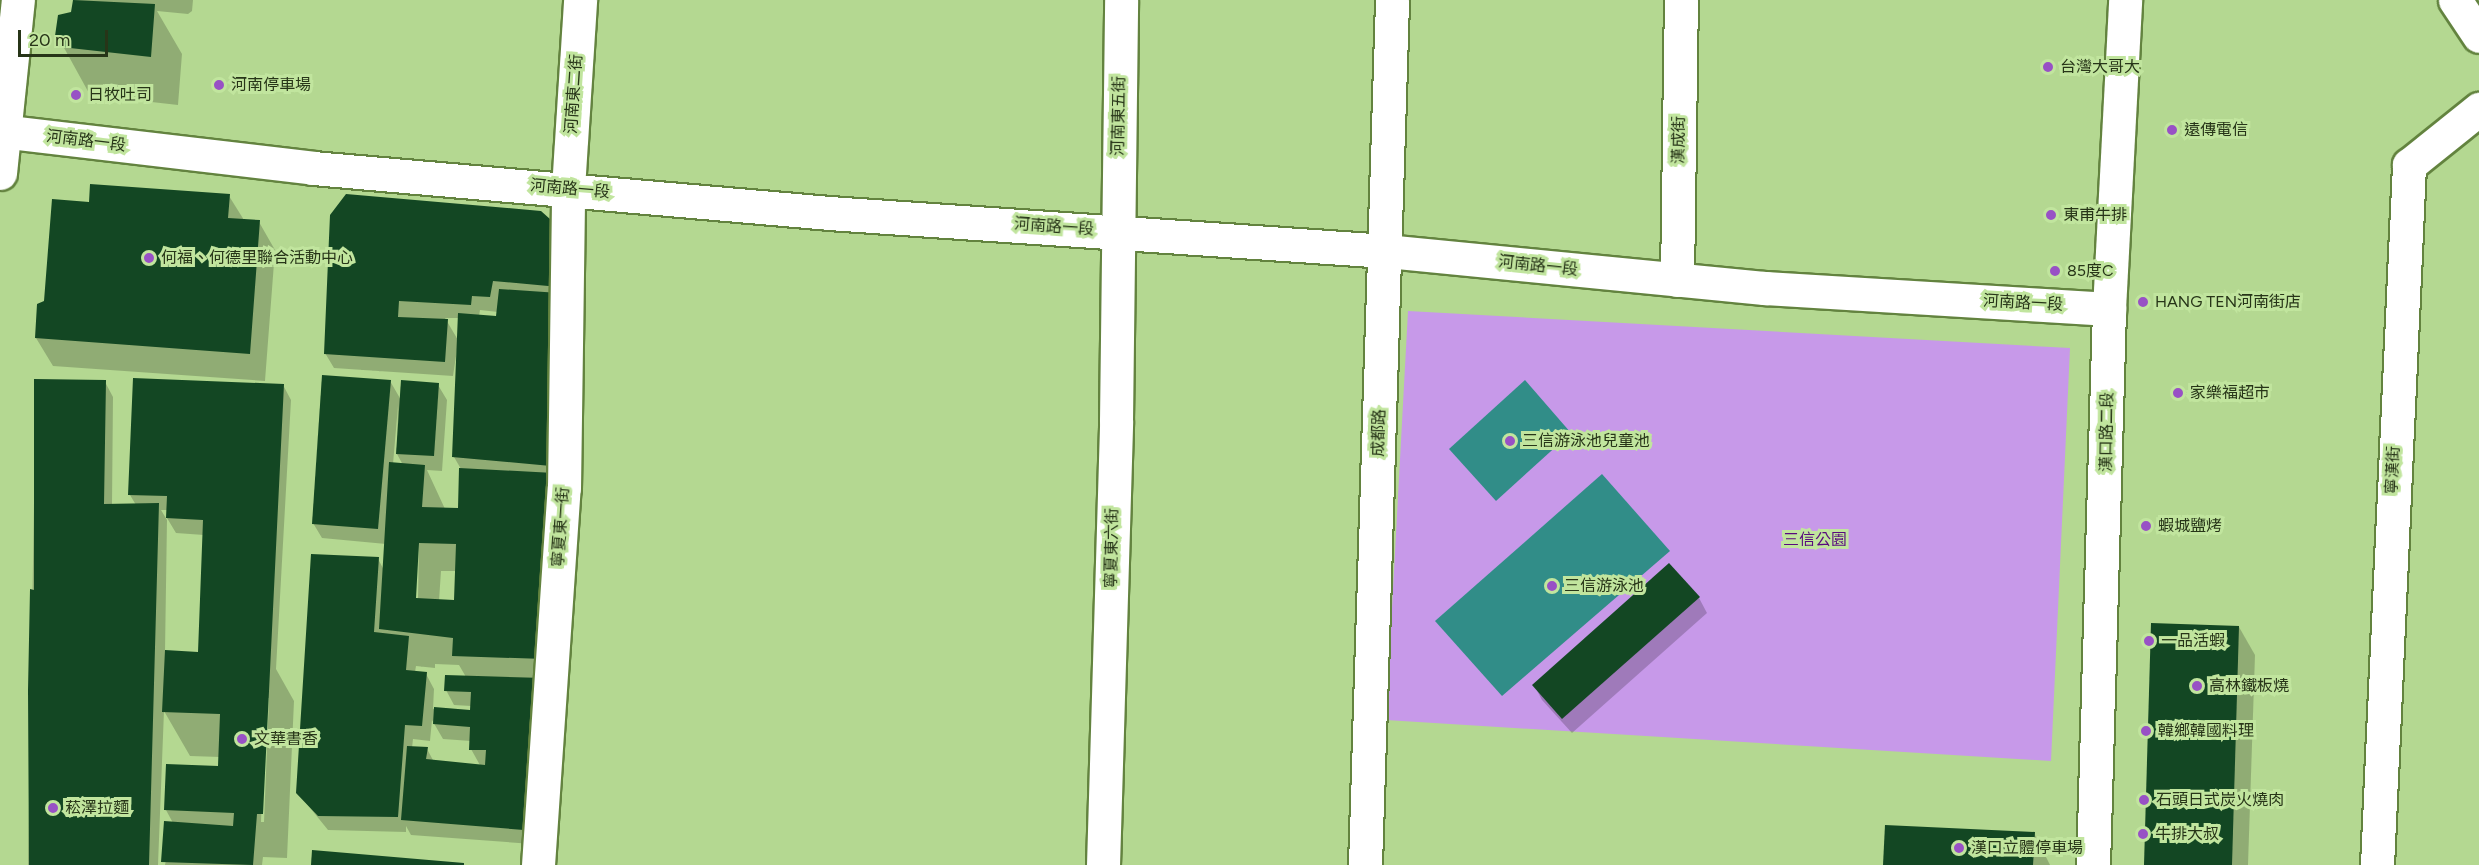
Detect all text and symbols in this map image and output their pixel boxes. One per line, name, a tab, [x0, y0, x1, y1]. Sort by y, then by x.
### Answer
scale bar	[21, 18, 111, 56]
text: 20 m	[29, 29, 70, 51]
street label: 河南東二街	[562, 53, 586, 135]
place label: 台灣大哥大	[2060, 57, 2140, 77]
marker: 台灣大哥大	[2041, 60, 2055, 74]
place label: 河南停車場	[231, 75, 311, 95]
street label: 河南東五街	[1109, 76, 1129, 156]
marker: 河南停車場	[212, 78, 226, 92]
place label: 日牧吐司	[88, 85, 152, 105]
marker: 日牧吐司	[69, 88, 83, 102]
street label: 漢成街	[1669, 116, 1689, 164]
place label: 遠傳電信	[2184, 120, 2248, 140]
marker: 遠傳電信	[2165, 123, 2179, 137]
street label: 河南路一段	[45, 127, 127, 155]
street label: 河南路一段	[529, 176, 611, 202]
place label: 東甫牛排	[2063, 205, 2127, 225]
marker: 東甫牛排	[2044, 208, 2058, 222]
street label: 河南路一段	[1013, 215, 1095, 239]
place label: 何福、何德里聯合活動中心	[161, 248, 353, 268]
marker: 何福、何德里聯合活動中心	[142, 251, 156, 265]
street label: 河南路一段	[1497, 252, 1579, 280]
place label: 85度C	[2067, 261, 2114, 281]
marker: 85度C	[2048, 264, 2062, 278]
street label: 河南路一段	[1983, 291, 2063, 315]
place label: HANG TEN河南街店	[2155, 292, 2301, 312]
marker: HANG TEN河南街店	[2136, 295, 2150, 309]
place label: 家樂福超市	[2190, 383, 2270, 403]
marker: 家樂福超市	[2171, 386, 2185, 400]
street label: 漢口路二段	[2097, 392, 2117, 472]
street label: 成都路	[1369, 409, 1389, 457]
place label: 三信游泳池兒童池	[1522, 431, 1650, 451]
marker: 三信游泳池兒童池	[1503, 434, 1517, 448]
street label: 寧漢街	[2382, 446, 2404, 494]
street label: 寧夏東一街	[549, 486, 573, 568]
street label: 寧夏東六街	[1102, 508, 1122, 588]
place label: 蝦城鹽烤	[2158, 516, 2222, 536]
marker: 蝦城鹽烤	[2139, 519, 2153, 533]
park label: 三信公園	[1783, 530, 1847, 550]
place label: 三信游泳池	[1564, 576, 1644, 596]
marker: 三信游泳池	[1545, 579, 1559, 593]
place label: 一品活蝦	[2161, 631, 2225, 651]
marker: 一品活蝦	[2142, 634, 2156, 648]
place label: 高林鐵板燒	[2209, 676, 2289, 696]
marker: 高林鐵板燒	[2190, 679, 2204, 693]
place label: 韓鄉韓國料理	[2158, 721, 2254, 741]
marker: 韓鄉韓國料理	[2139, 724, 2153, 738]
place label: 文華書香	[254, 729, 318, 749]
marker: 文華書香	[235, 732, 249, 746]
place label: 石頭日式炭火燒肉	[2156, 790, 2284, 810]
marker: 石頭日式炭火燒肉	[2137, 793, 2151, 807]
place label: 菘澤拉麵	[65, 798, 129, 818]
marker: 菘澤拉麵	[46, 801, 60, 815]
place label: 牛排大叔	[2155, 824, 2219, 844]
marker: 牛排大叔	[2136, 827, 2150, 841]
place label: 漢口立體停車場	[1971, 838, 2083, 858]
marker: 漢口立體停車場	[1952, 841, 1966, 855]

